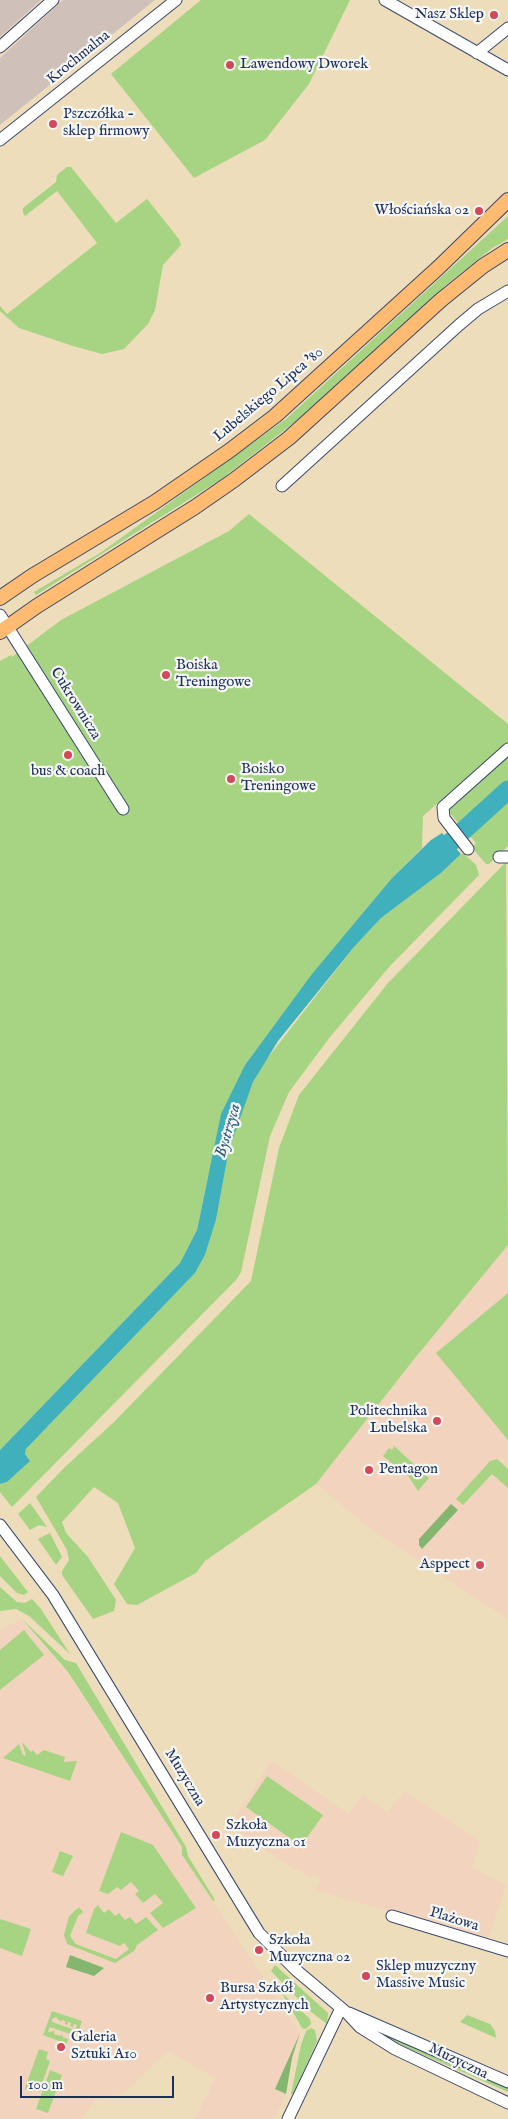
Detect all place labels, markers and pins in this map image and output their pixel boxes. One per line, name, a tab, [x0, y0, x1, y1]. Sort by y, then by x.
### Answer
place label: Nasz Sklep	[415, 6, 484, 24]
marker: Nasz Sklep	[488, 9, 500, 21]
place label: Lawendowy Dworek	[240, 56, 368, 74]
marker: Lawendowy Dworek	[224, 59, 236, 71]
place label: Pszczółka - sklep firmowy	[63, 106, 150, 141]
marker: Pszczółka - sklep firmowy	[47, 118, 59, 130]
place label: Włościańska 02	[374, 202, 469, 220]
marker: Włościańska 02	[473, 205, 485, 217]
place label: Boiska Treningowe	[176, 657, 251, 692]
marker: Boiska Treningowe	[160, 669, 172, 681]
marker: bus & coach	[62, 749, 74, 761]
place label: Boisko Treningowe	[241, 761, 316, 796]
place label: bus & coach	[31, 763, 105, 781]
marker: Boisko Treningowe	[225, 773, 237, 785]
place label: Politechnika Lubelska	[350, 1403, 427, 1438]
marker: Politechnika Lubelska	[431, 1415, 443, 1427]
place label: Pentagon	[379, 1461, 438, 1479]
marker: Pentagon	[363, 1464, 375, 1476]
place label: Asppect	[420, 1556, 470, 1574]
marker: Asppect	[474, 1559, 486, 1571]
place label: Szkoła Muzyczna 01	[226, 1817, 306, 1852]
marker: Szkoła Muzyczna 01	[210, 1829, 222, 1841]
place label: Szkoła Muzyczna 02	[269, 1932, 350, 1967]
marker: Szkoła Muzyczna 02	[253, 1944, 265, 1956]
place label: Sklep muzyczny Massive Music	[376, 1958, 476, 1993]
marker: Sklep muzyczny Massive Music	[360, 1970, 372, 1982]
place label: Bursa Szkół Artystycznych	[220, 1980, 309, 2015]
marker: Bursa Szkół Artystycznych	[204, 1992, 216, 2004]
place label: Galeria Sztuki A10	[71, 2029, 137, 2064]
marker: Galeria Sztuki A10	[55, 2041, 67, 2053]

